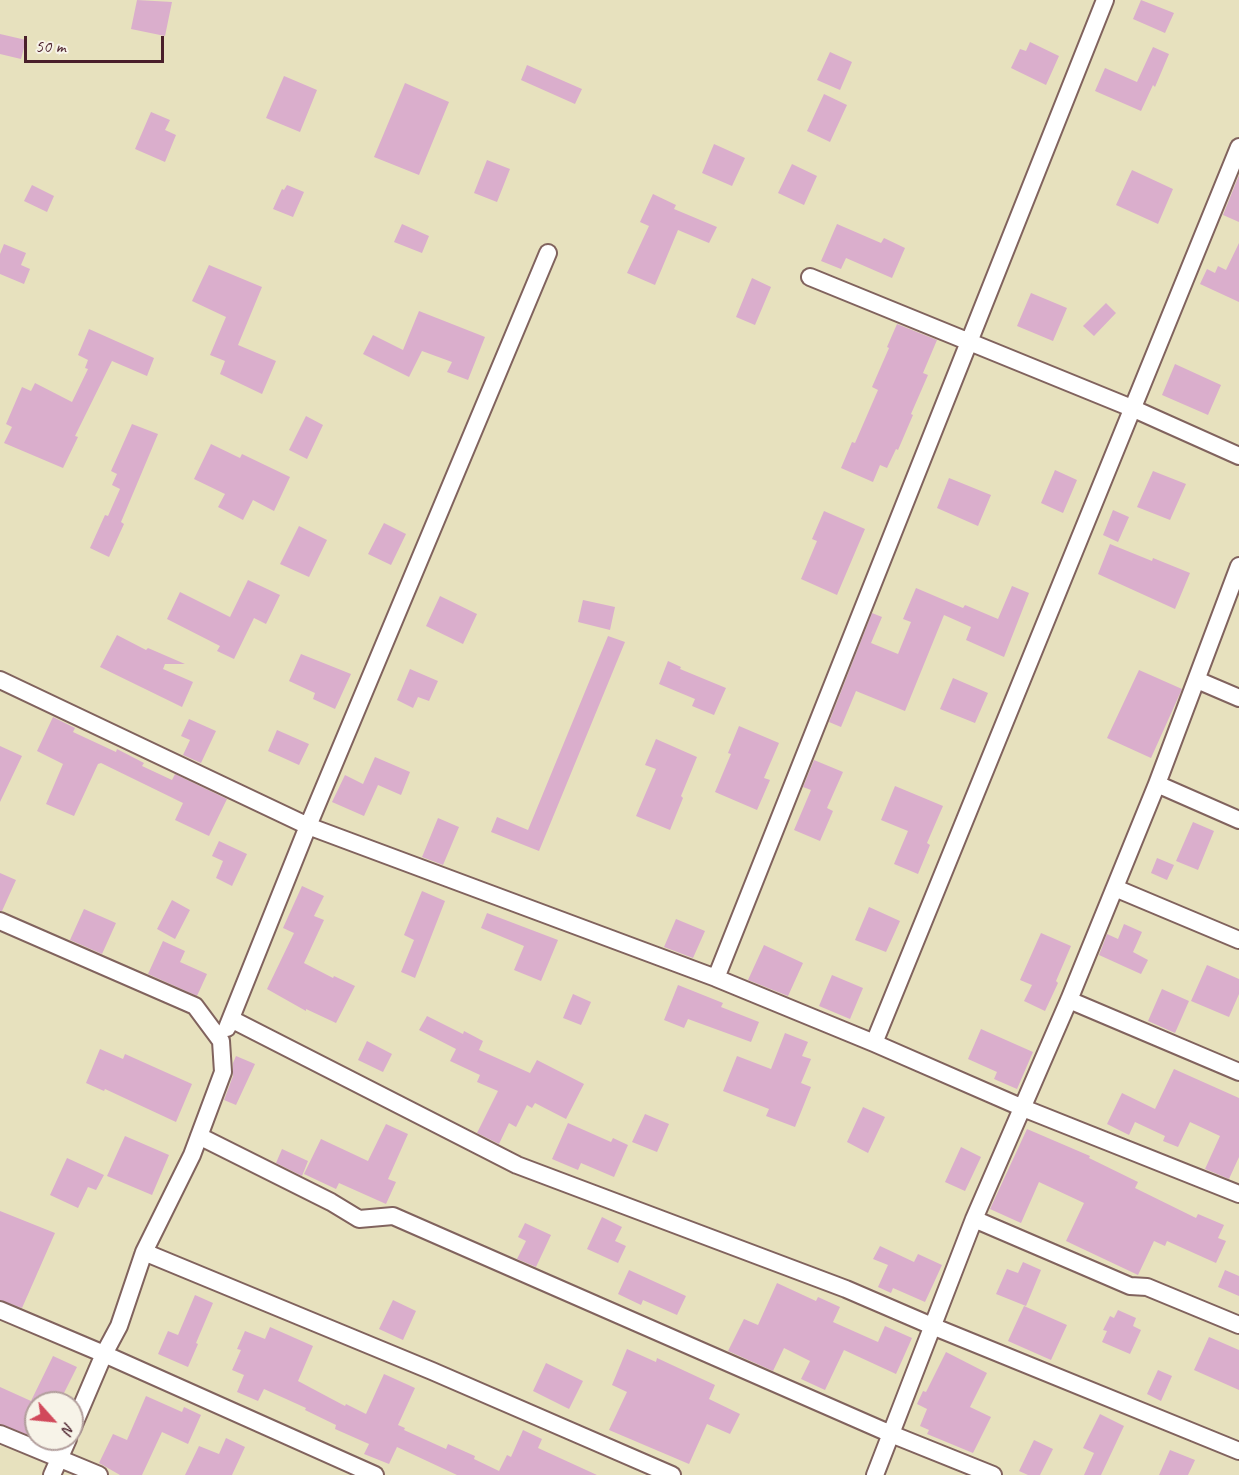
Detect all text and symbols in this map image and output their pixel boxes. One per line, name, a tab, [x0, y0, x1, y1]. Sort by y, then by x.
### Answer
scale bar	[27, 24, 166, 62]
text: 50 m	[35, 35, 66, 57]
north arrow	[24, 1391, 84, 1451]
text: N	[57, 1419, 79, 1437]

